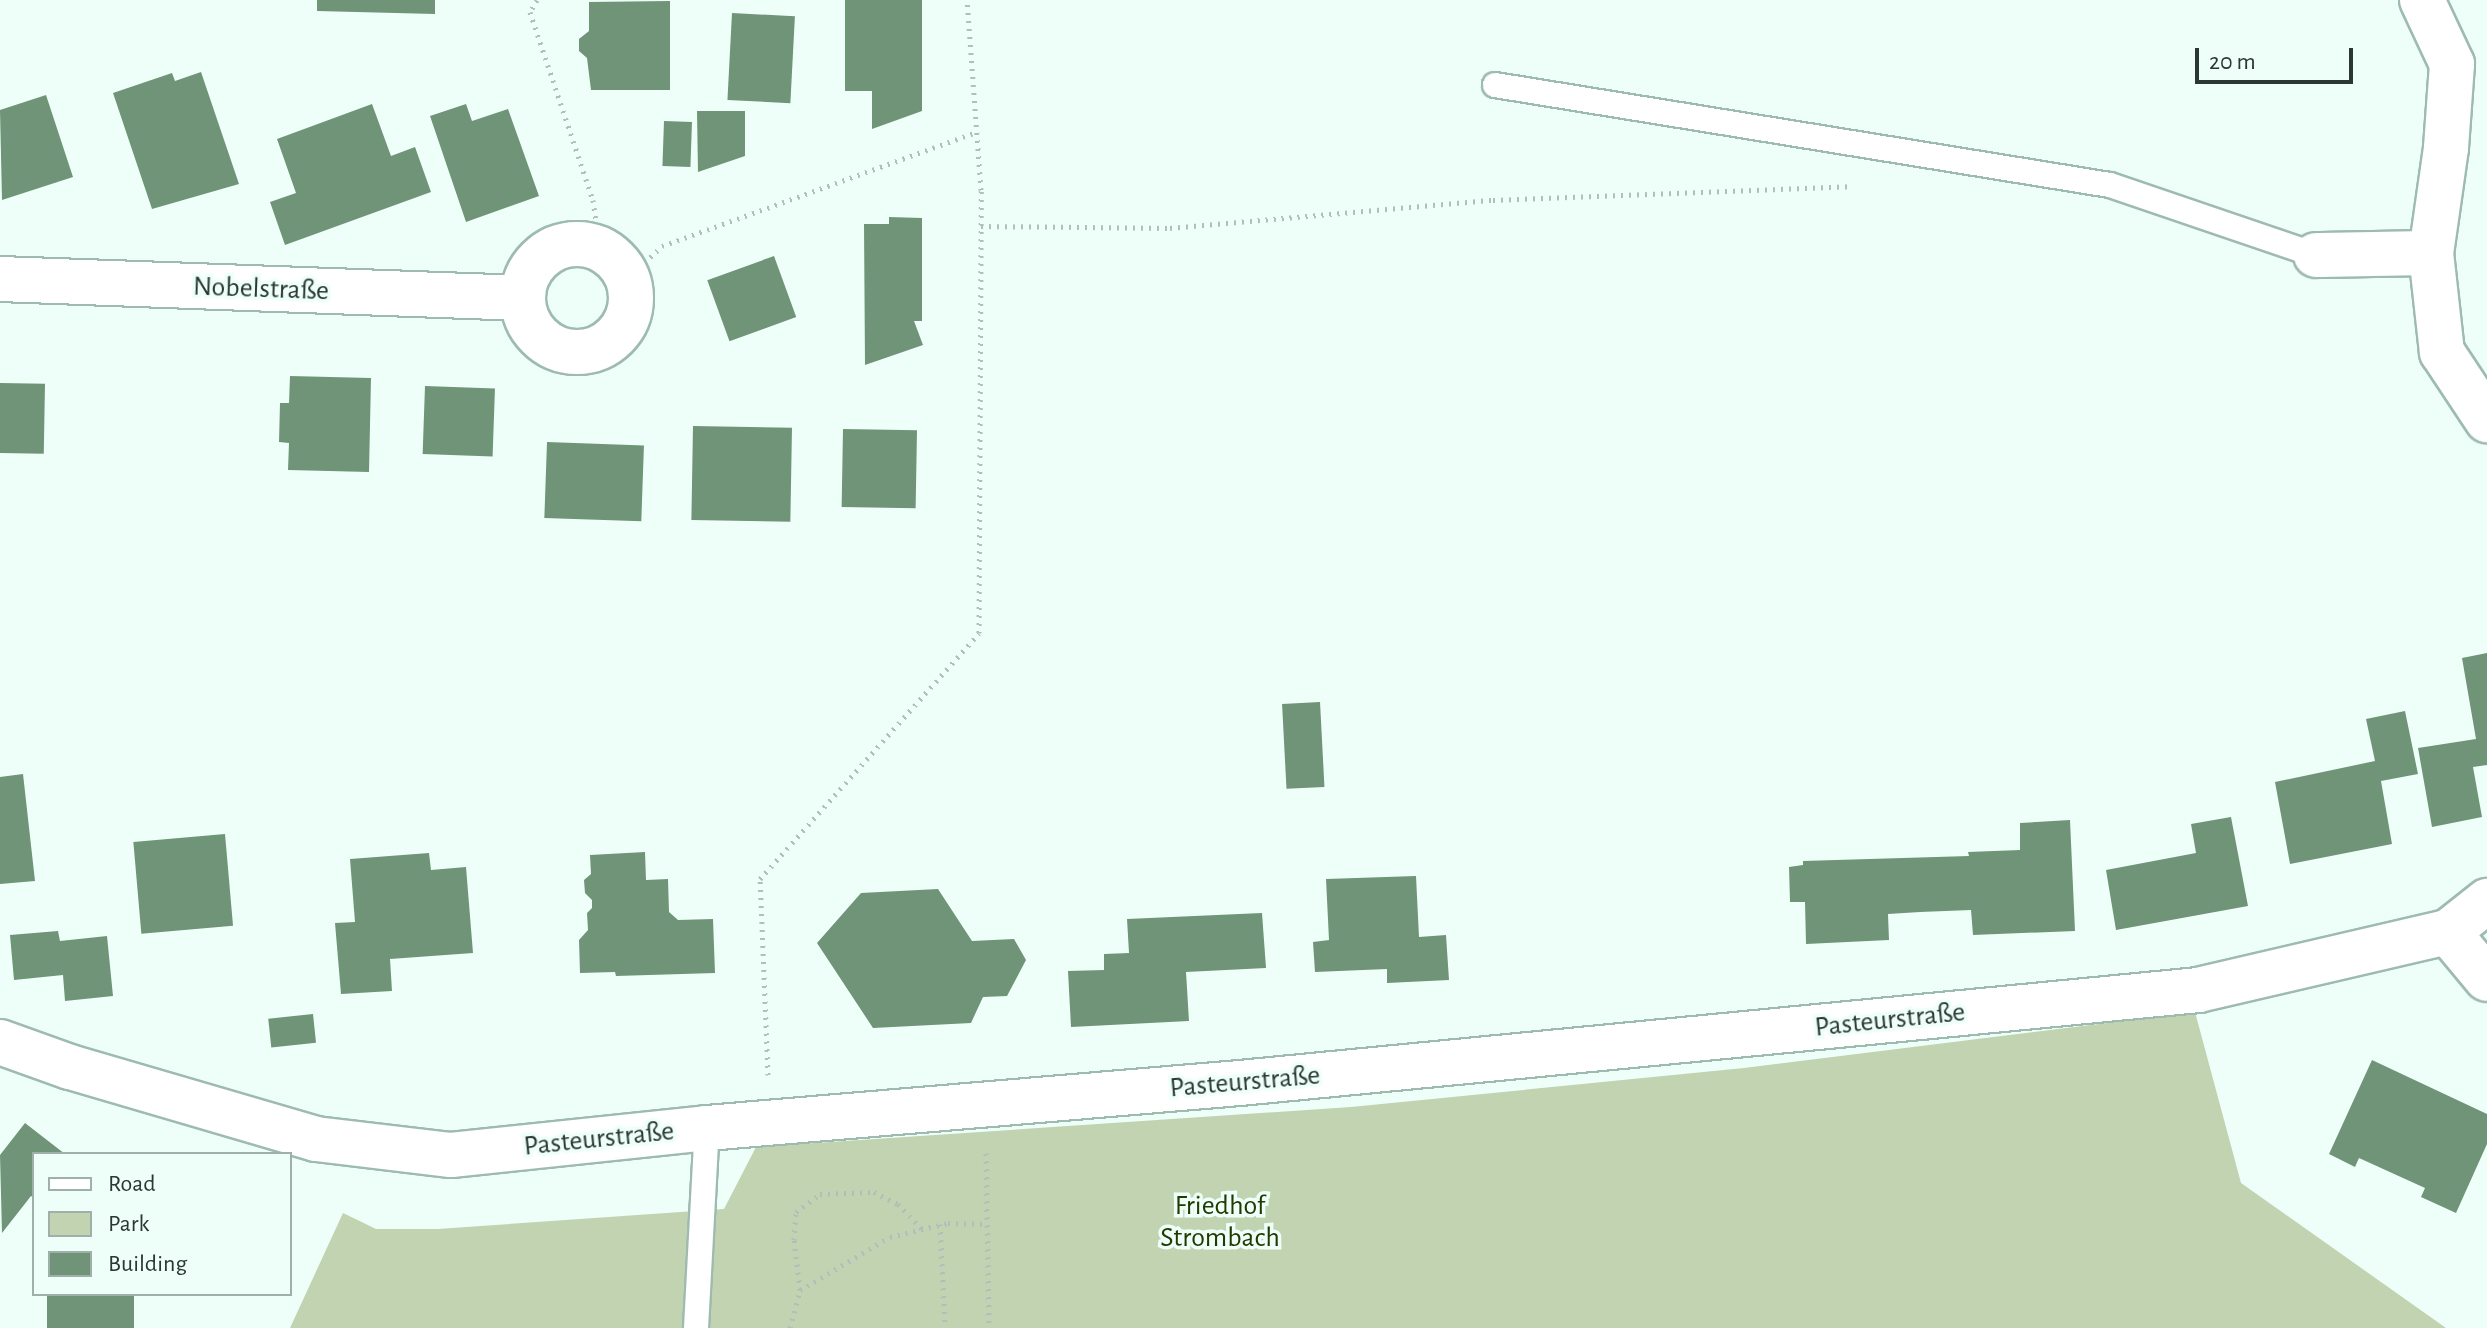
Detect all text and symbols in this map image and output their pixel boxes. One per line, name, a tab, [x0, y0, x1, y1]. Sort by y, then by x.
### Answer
scale bar	[2199, 32, 2357, 82]
text: 20 m	[2209, 50, 2256, 74]
street label: Nobelstraße	[192, 270, 330, 308]
street label: Pasteurstraße	[1813, 995, 1967, 1045]
street label: Pasteurstraße	[1168, 1059, 1322, 1105]
street label: Pasteurstraße	[522, 1114, 676, 1164]
legend	[32, 1152, 292, 1296]
text: Road	[108, 1172, 156, 1196]
park label: Friedhof Strombach	[1160, 1189, 1280, 1255]
text: Park	[108, 1212, 149, 1236]
text: Building	[108, 1252, 187, 1276]

